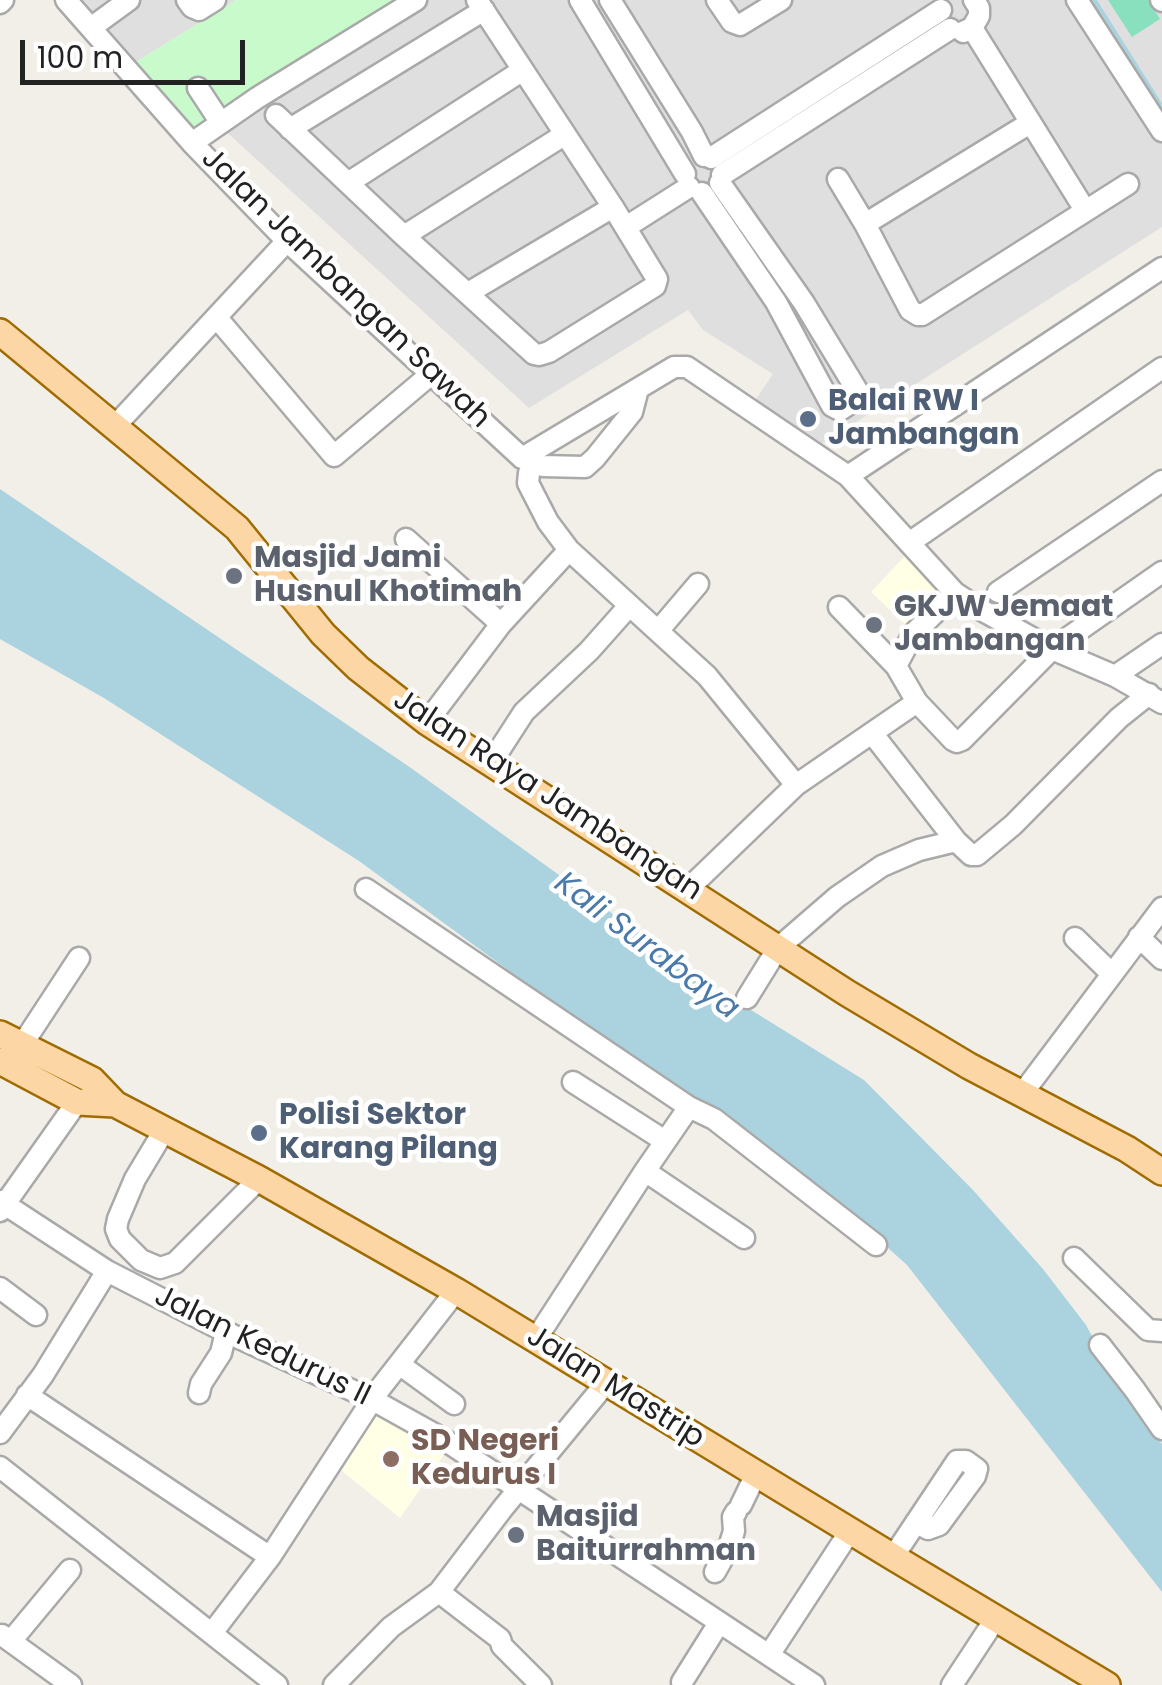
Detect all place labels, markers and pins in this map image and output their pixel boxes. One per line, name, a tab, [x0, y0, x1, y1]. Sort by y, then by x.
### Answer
place label: Balai RW I Jambangan	[828, 384, 1019, 454]
marker: Balai RW I Jambangan	[797, 408, 819, 430]
place label: Masjid Jami Husnul Khotimah	[254, 541, 522, 612]
marker: Masjid Jami Husnul Khotimah	[223, 565, 245, 587]
place label: GKJW Jemaat Jambangan	[894, 590, 1114, 660]
marker: GKJW Jemaat Jambangan	[863, 614, 885, 636]
place label: Polisi Sektor Karang Pilang	[279, 1098, 498, 1168]
marker: Polisi Sektor Karang Pilang	[248, 1122, 270, 1144]
place label: SD Negeri Kedurus I	[411, 1424, 559, 1494]
marker: SD Negeri Kedurus I	[380, 1448, 402, 1470]
place label: Masjid Baiturrahman	[536, 1500, 756, 1570]
marker: Masjid Baiturrahman	[505, 1524, 527, 1546]

